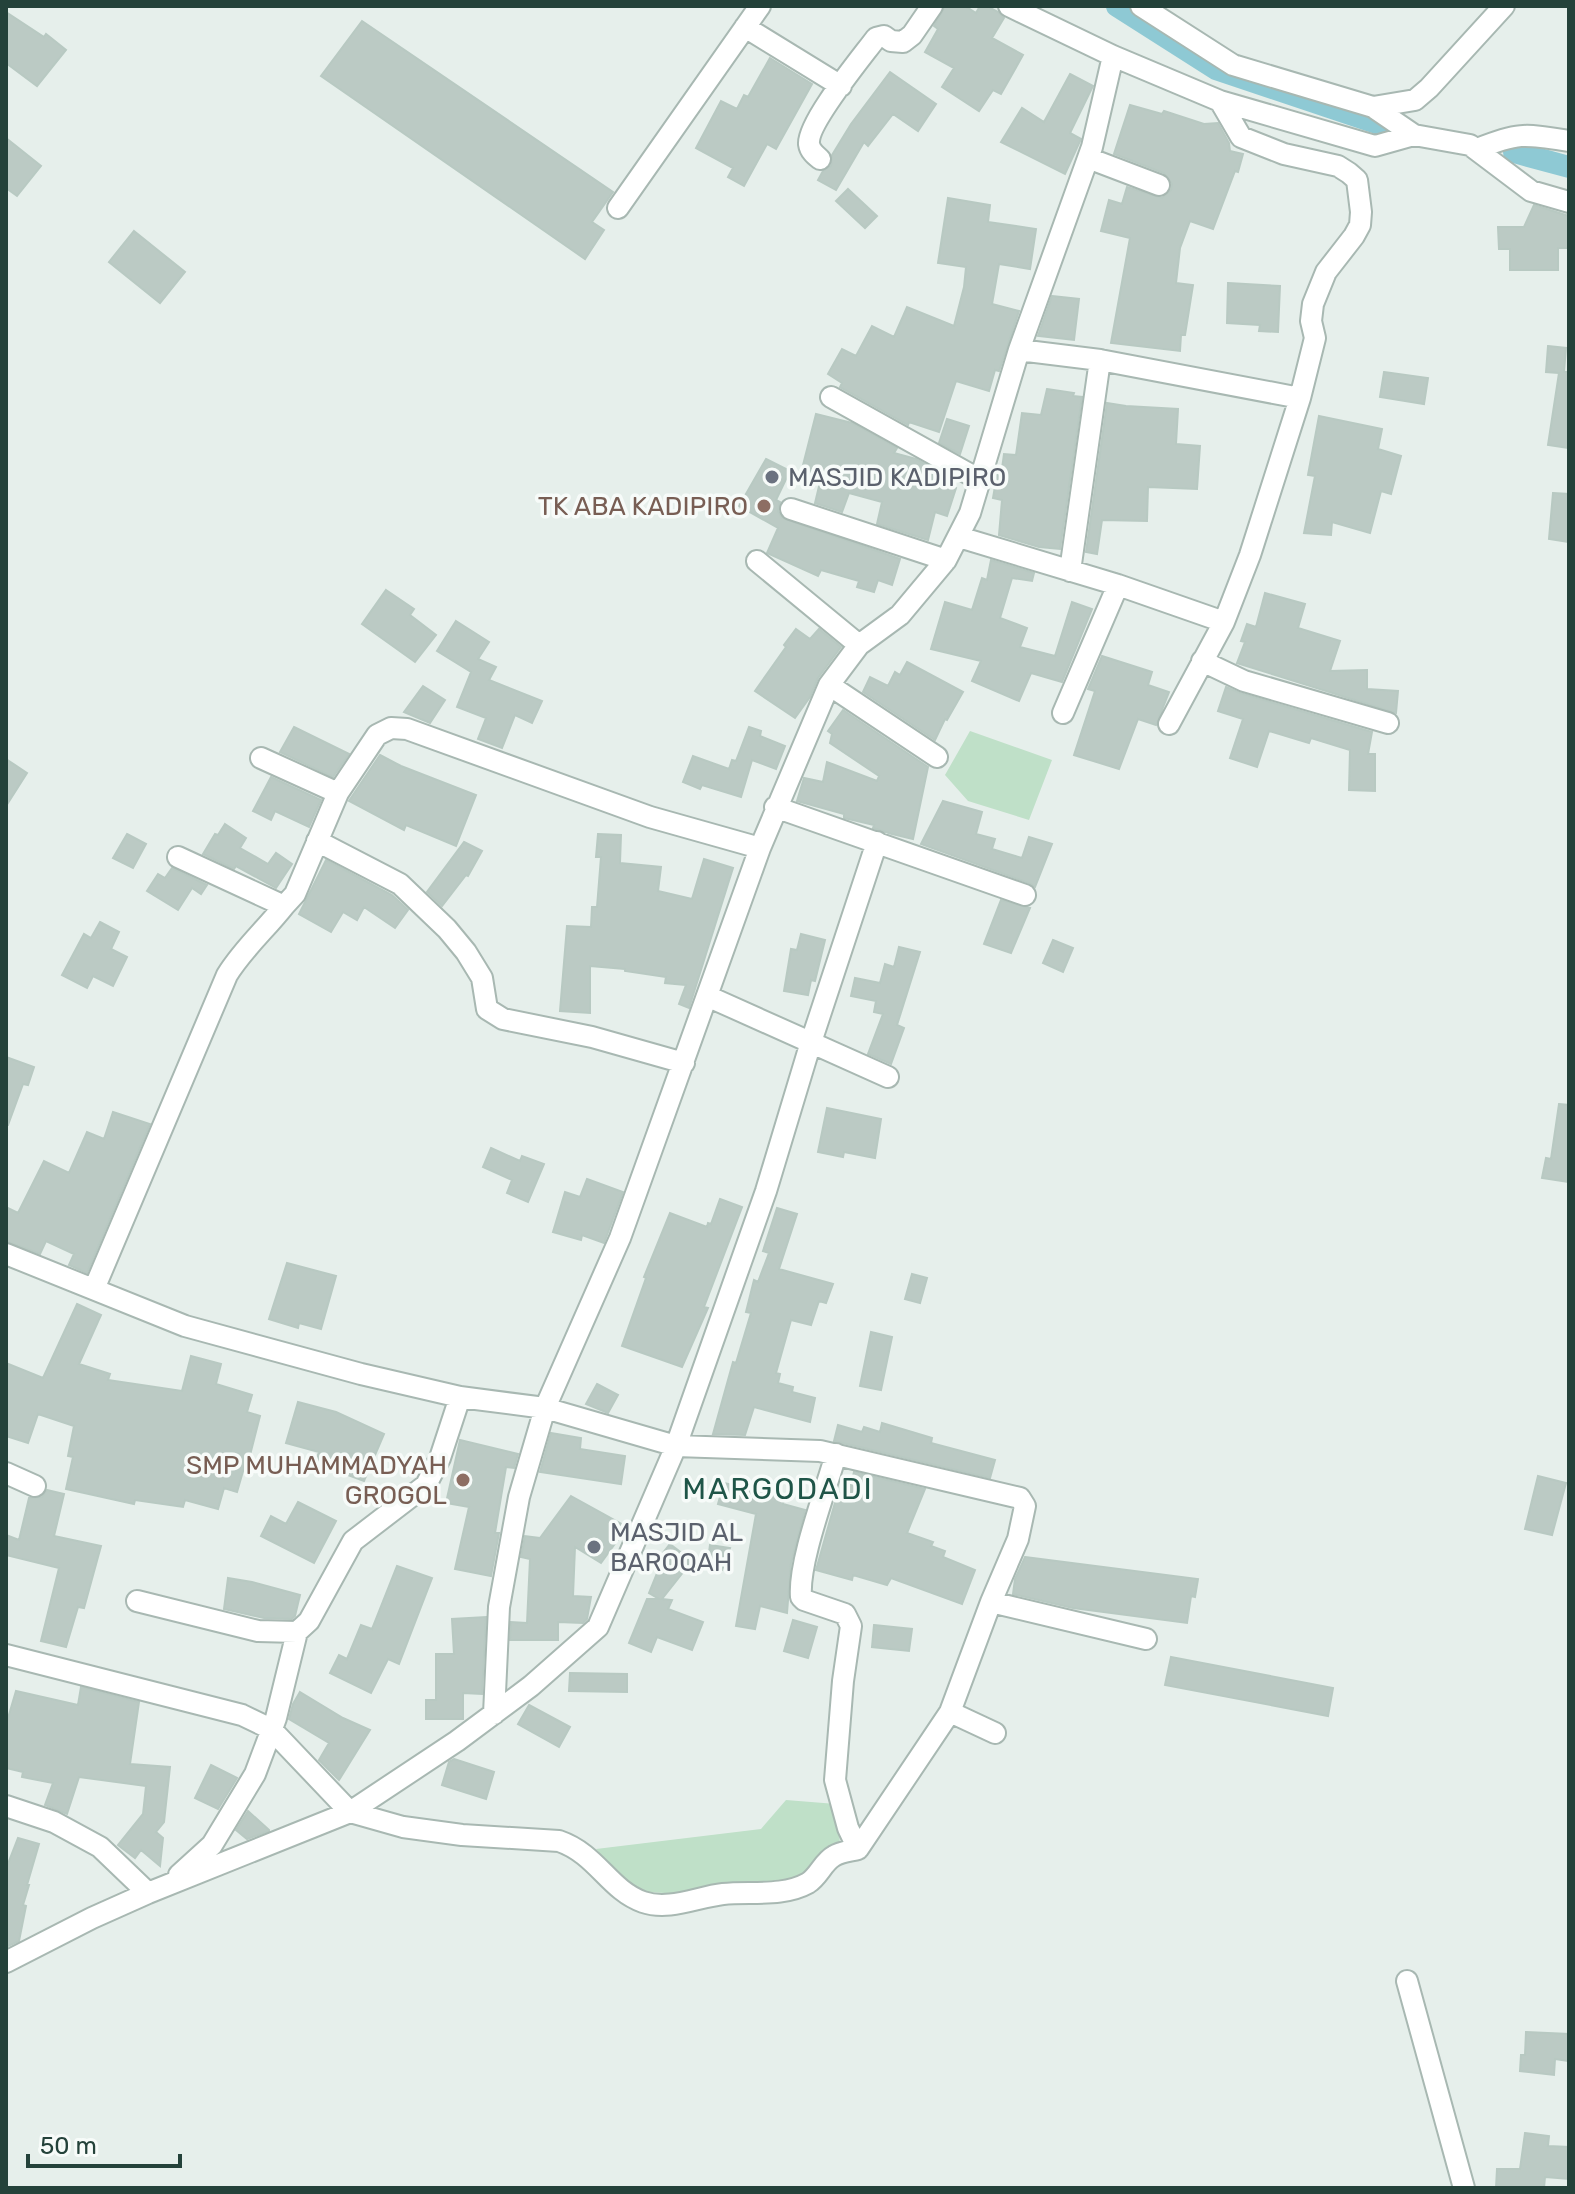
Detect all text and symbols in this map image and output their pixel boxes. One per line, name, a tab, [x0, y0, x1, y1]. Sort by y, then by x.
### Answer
place label: MASJID KADIPIRO	[788, 462, 1006, 493]
marker: MASJID KADIPIRO	[763, 468, 781, 486]
place label: TK ABA KADIPIRO	[538, 491, 748, 522]
marker: TK ABA KADIPIRO	[755, 497, 773, 515]
place label: SMP MUHAMMADYAH GROGOL	[186, 1450, 447, 1511]
marker: SMP MUHAMMADYAH GROGOL	[454, 1471, 472, 1489]
district label: MARGODADI	[682, 1471, 874, 1507]
place label: MASJID AL BAROQAH	[610, 1517, 744, 1578]
marker: MASJID AL BAROQAH	[585, 1538, 603, 1556]
scale bar	[28, 2118, 180, 2168]
text: 50 m	[40, 2132, 97, 2160]

